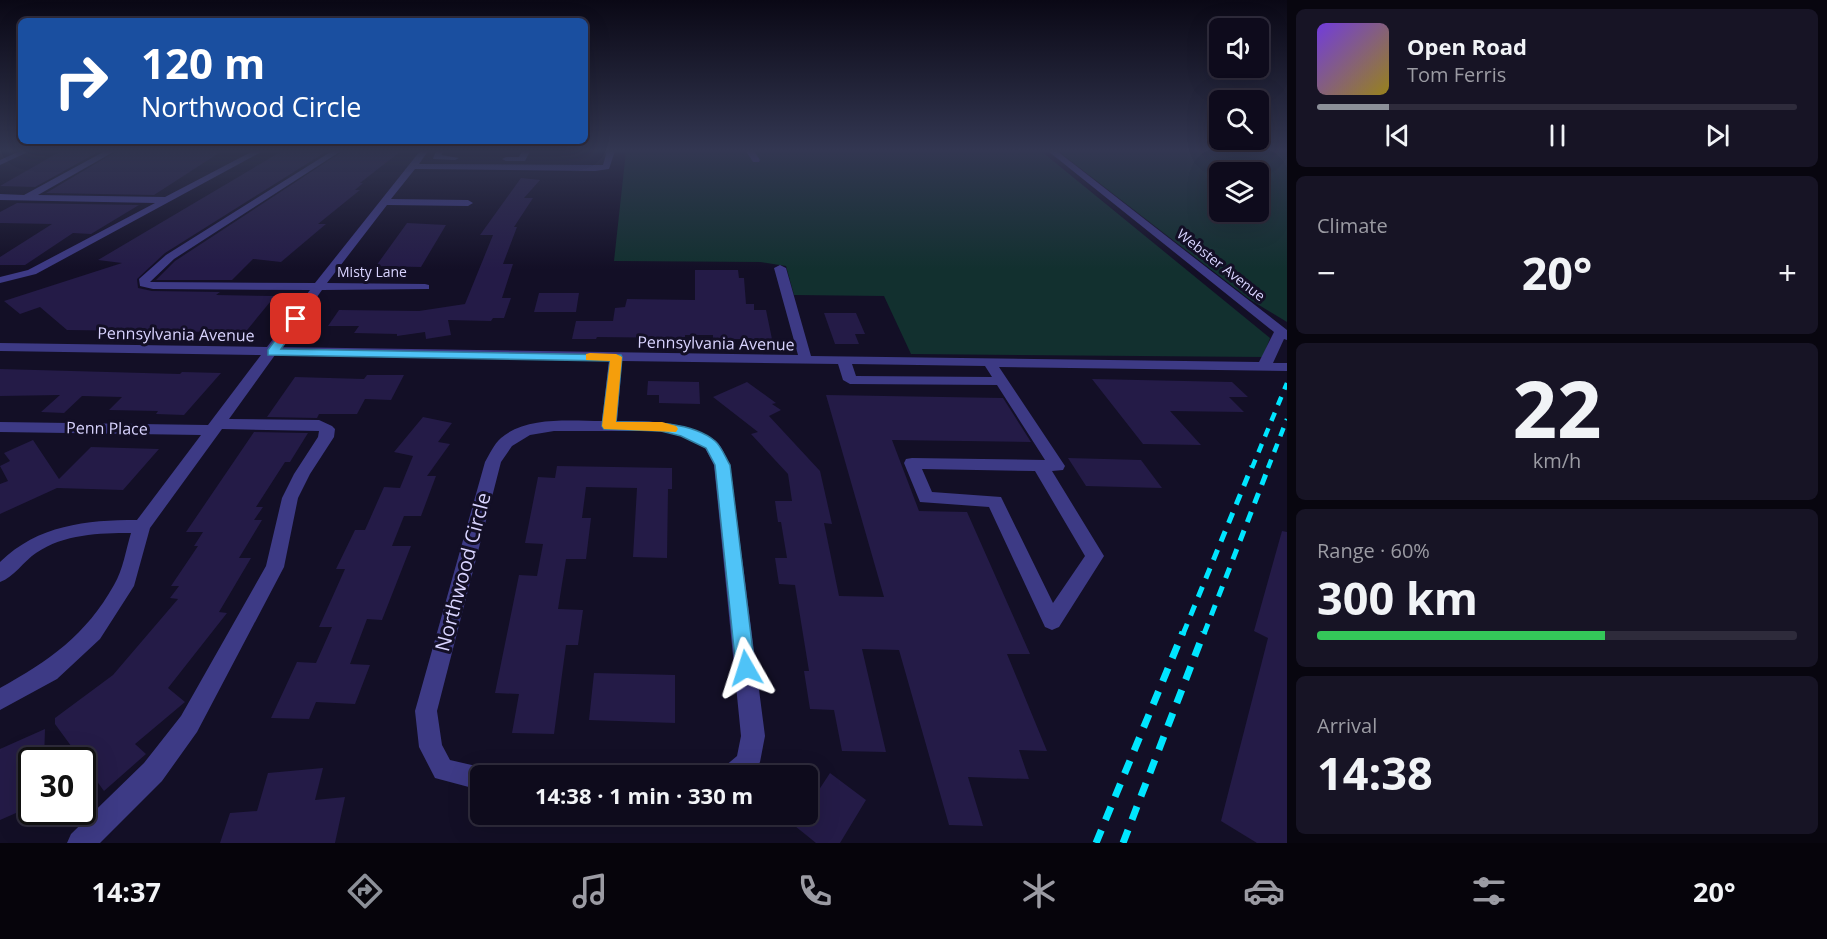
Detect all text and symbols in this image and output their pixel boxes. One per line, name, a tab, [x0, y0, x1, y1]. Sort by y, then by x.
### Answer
map controls	[1209, 18, 1269, 222]
button: sound	[1209, 18, 1269, 78]
text: Open Road	[1407, 31, 1527, 61]
text: 120 m	[141, 34, 265, 91]
icon: right	[42, 42, 120, 120]
text: Tom Ferris	[1407, 61, 1506, 88]
text: Northwood Circle	[141, 88, 362, 125]
button: search	[1209, 90, 1269, 150]
icon: previous	[1381, 119, 1414, 152]
icon: pause	[1541, 119, 1574, 152]
icon: next	[1701, 119, 1734, 152]
button: layers	[1209, 162, 1269, 222]
text: Climate	[1317, 212, 1388, 239]
street label: Webster Avenue	[1173, 224, 1269, 305]
text: 20°	[1522, 242, 1592, 303]
text: −	[1317, 250, 1336, 295]
text: +	[1778, 250, 1797, 295]
street label: Misty Lane	[337, 262, 407, 281]
pin	[270, 293, 321, 344]
icon: arrive	[279, 302, 312, 335]
street label: Pennsylvania Avenue	[97, 322, 255, 346]
street label: Pennsylvania Avenue	[637, 331, 795, 355]
text: 22	[1512, 355, 1602, 461]
street label: Penn Place	[66, 416, 148, 440]
text: km/h	[1533, 447, 1581, 474]
street label: Northwood Circle	[428, 489, 497, 654]
text: Range · 60%	[1317, 537, 1430, 564]
text: 300 km	[1317, 567, 1478, 628]
position arrow	[714, 636, 778, 700]
text: Arrival	[1317, 712, 1377, 739]
text: 14:38	[1317, 742, 1433, 803]
speed limit sign: 30	[18, 747, 96, 825]
text: 14:38 · 1 min · 330 m	[535, 780, 753, 810]
icon: directions	[344, 870, 386, 912]
icon: music	[569, 870, 611, 912]
icon: phone	[794, 870, 836, 912]
icon: climate	[1018, 870, 1060, 912]
icon: car	[1243, 870, 1285, 912]
icon: filters	[1468, 870, 1510, 912]
text: 14:37	[91, 873, 161, 910]
text: 20°	[1693, 873, 1735, 910]

